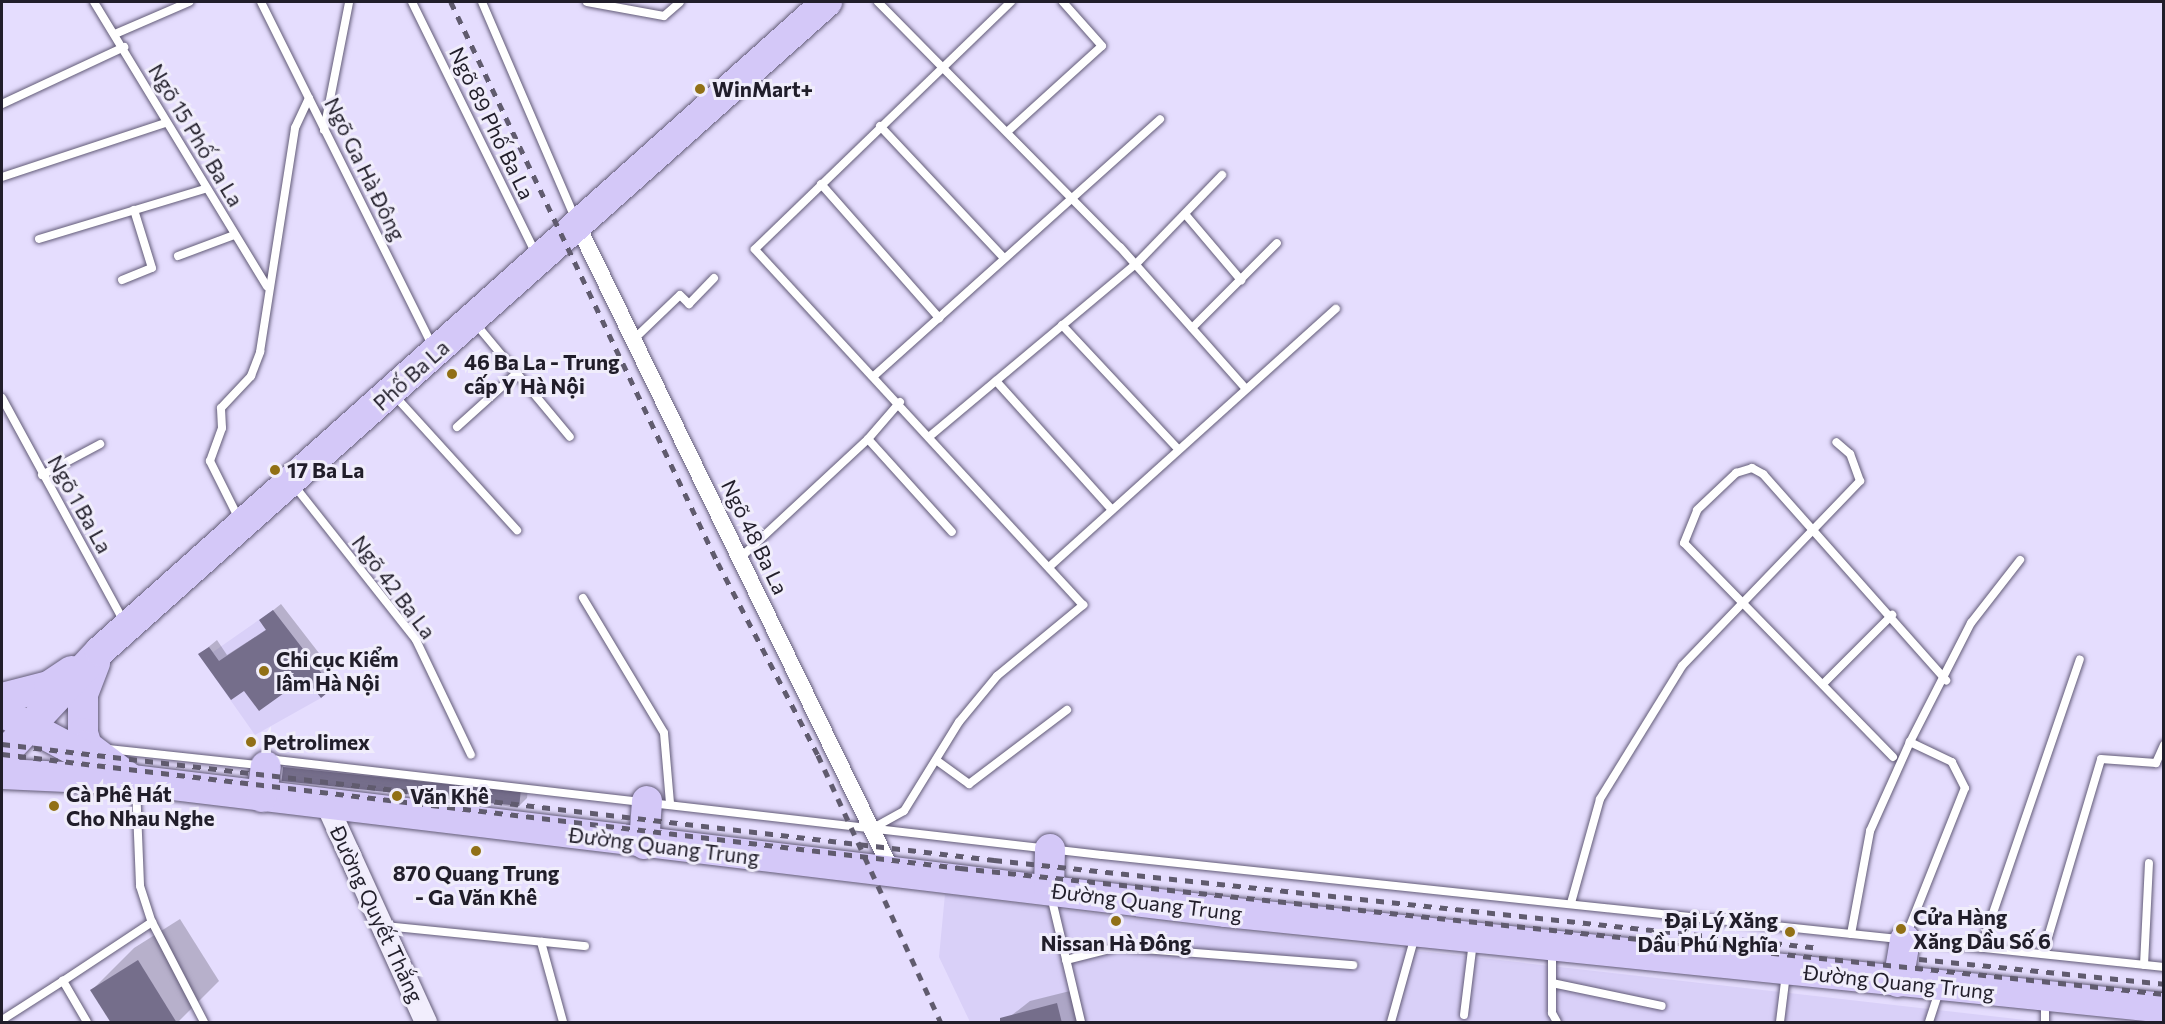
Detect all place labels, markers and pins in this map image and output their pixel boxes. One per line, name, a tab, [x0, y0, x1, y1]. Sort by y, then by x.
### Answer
place label: WinMart+	[712, 76, 813, 102]
marker: WinMart+	[693, 82, 707, 96]
place label: 46 Ba La - Trung cấp Y Hà Nội	[464, 349, 620, 399]
marker: 46 Ba La - Trung cấp Y Hà Nội	[445, 367, 459, 381]
place label: 17 Ba La	[287, 457, 364, 483]
marker: 17 Ba La	[268, 463, 282, 477]
place label: Chi cục Kiểm lâm Hà Nội	[276, 646, 399, 696]
marker: Chi cục Kiểm lâm Hà Nội	[257, 664, 271, 678]
place label: Petrolimex	[263, 729, 370, 755]
marker: Petrolimex	[244, 735, 258, 749]
place label: Cà Phê Hát Cho Nhau Nghe	[66, 781, 215, 831]
place label: Văn Khê	[410, 783, 489, 809]
marker: Văn Khê	[388, 787, 406, 805]
marker: Cà Phê Hát Cho Nhau Nghe	[47, 799, 61, 813]
marker: 870 Quang Trung - Ga Văn Khê	[469, 844, 483, 858]
place label: 870 Quang Trung - Ga Văn Khê	[393, 860, 559, 910]
place label: Cửa Hàng Xăng Dầu Số 6	[1913, 904, 2051, 954]
place label: Đại Lý Xăng Dầu Phú Nghĩa	[1638, 907, 1778, 957]
marker: Nissan Hà Đông	[1109, 914, 1123, 928]
marker: Cửa Hàng Xăng Dầu Số 6	[1894, 922, 1908, 936]
marker: Đại Lý Xăng Dầu Phú Nghĩa	[1783, 925, 1797, 939]
place label: Nissan Hà Đông	[1041, 930, 1191, 956]

